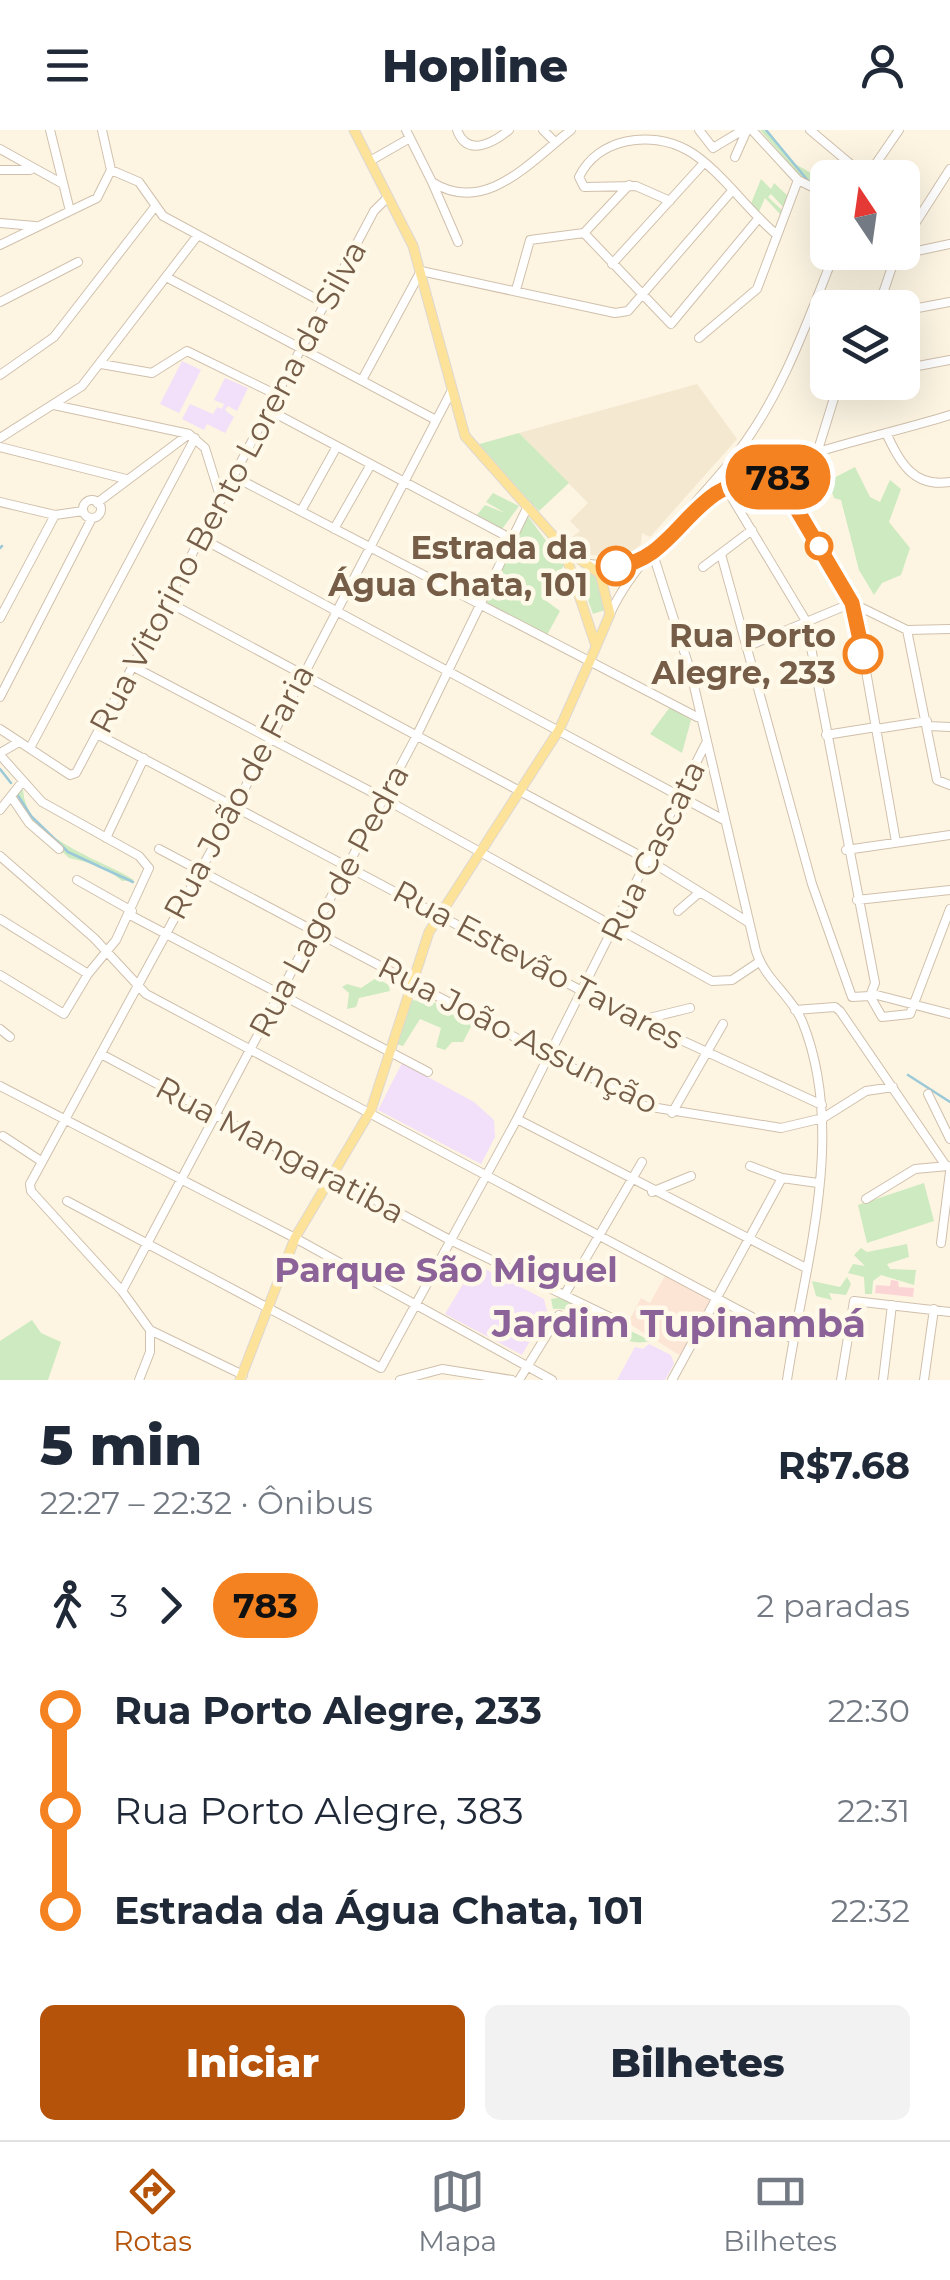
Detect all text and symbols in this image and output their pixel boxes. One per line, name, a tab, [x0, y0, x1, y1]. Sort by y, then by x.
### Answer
icon: menu	[40, 38, 95, 93]
text: Hopline	[382, 38, 568, 93]
icon: person	[855, 38, 910, 93]
north arrow	[810, 160, 920, 270]
map controls	[810, 160, 920, 400]
street label: Rua Vitorino Bento Lorena da Silva	[81, 234, 374, 740]
button: layers	[810, 290, 920, 400]
line badge: 783	[720, 444, 836, 510]
text: 783	[746, 456, 810, 499]
place label: Estrada da Água Chata, 101	[327, 528, 588, 604]
unlabelled marker	[806, 533, 832, 559]
marker: Estrada da Água Chata, 101	[597, 547, 635, 585]
place label: Rua Porto Alegre, 233	[651, 616, 836, 692]
marker: Rua Porto Alegre, 233	[844, 635, 882, 673]
street label: Rua João de Faria	[155, 658, 322, 926]
street label: Rua Cascata	[592, 754, 713, 948]
street label: Rua Lago de Pedra	[240, 758, 417, 1044]
street label: Rua Estevão Tavares	[386, 871, 690, 1058]
street label: Rua João Assunção	[372, 947, 665, 1122]
street label: Rua Mangaratiba	[149, 1067, 411, 1232]
district label: Parque São Miguel	[274, 1248, 618, 1291]
district label: Jardim Tupinambá	[491, 1300, 866, 1347]
text: 5 min	[40, 1412, 202, 1479]
text: R$7.68	[778, 1442, 910, 1489]
text: 22:27 – 22:32 · Ônibus	[40, 1483, 373, 1522]
icon: walk	[40, 1578, 95, 1633]
icon: forward	[143, 1578, 198, 1633]
text: 783	[233, 1584, 298, 1627]
text: 3	[110, 1586, 128, 1625]
text: 2 paradas	[756, 1586, 910, 1625]
text: Rua Porto Alegre, 233	[114, 1687, 542, 1734]
text: 22:30	[828, 1691, 910, 1730]
text: Rua Porto Alegre, 383	[114, 1787, 524, 1834]
text: 22:31	[837, 1791, 910, 1830]
text: Estrada da Água Chata, 101	[114, 1887, 644, 1934]
text: 22:32	[831, 1891, 910, 1930]
button: Iniciar	[40, 2005, 465, 2120]
button: Bilhetes	[485, 2005, 910, 2120]
tab: Rotas	[113, 2164, 192, 2258]
tab: Mapa	[418, 2164, 497, 2258]
tab: Bilhetes	[723, 2164, 837, 2258]

